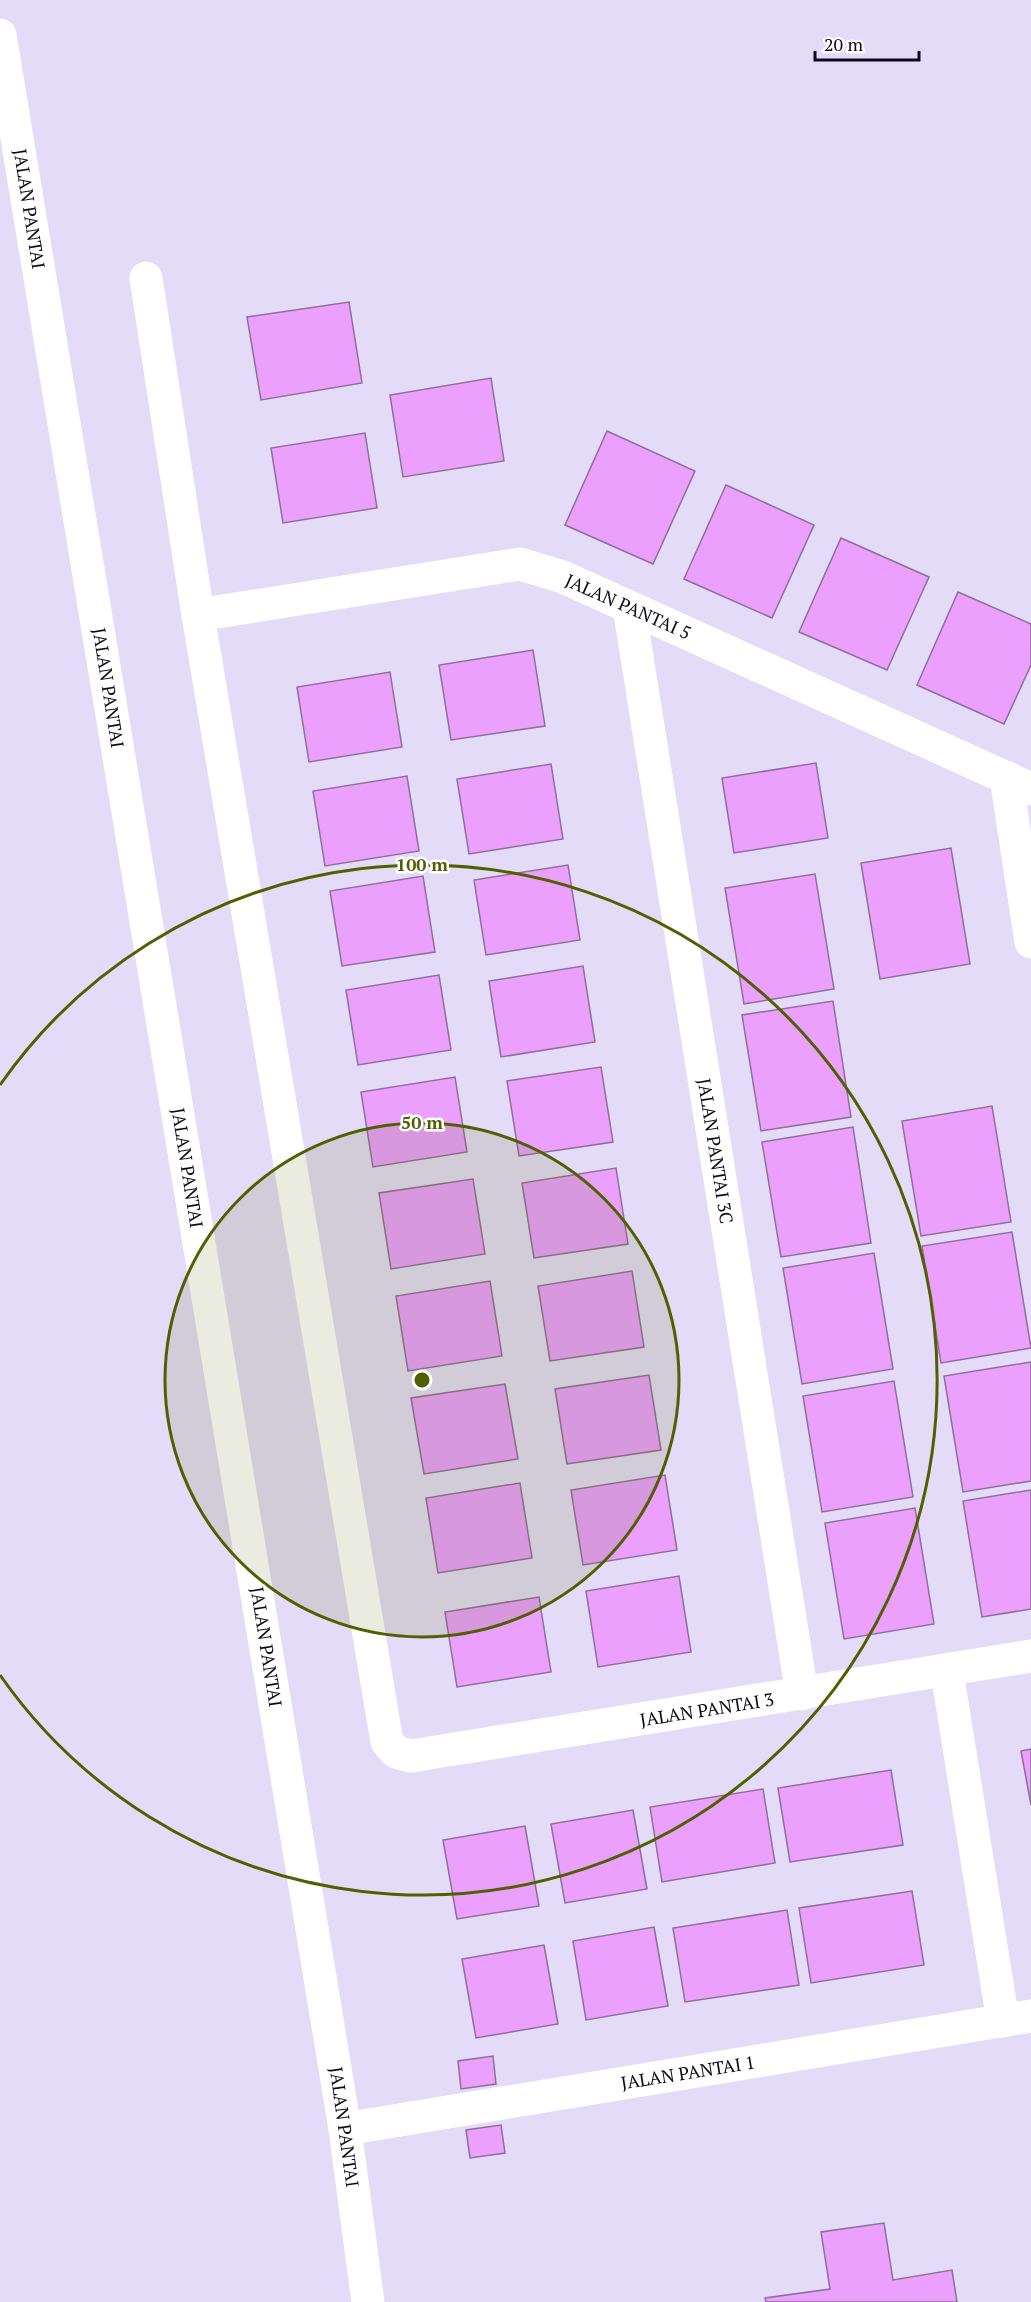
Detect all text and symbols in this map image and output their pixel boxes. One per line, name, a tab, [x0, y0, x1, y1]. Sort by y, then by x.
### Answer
scale bar	[815, 24, 918, 62]
text: 20 m	[824, 32, 864, 56]
street label: JALAN PANTAI	[9, 147, 51, 271]
street label: JALAN PANTAI 5	[562, 568, 695, 645]
street label: JALAN PANTAI	[88, 626, 130, 750]
text: 100 m	[396, 852, 448, 876]
street label: JALAN PANTAI 3C	[693, 1076, 739, 1225]
street label: JALAN PANTAI	[167, 1106, 209, 1230]
text: 50 m	[401, 1110, 443, 1134]
centre of rings	[412, 1370, 432, 1390]
street label: JALAN PANTAI	[246, 1585, 288, 1709]
street label: JALAN PANTAI 3	[638, 1687, 776, 1731]
street label: JALAN PANTAI 1	[619, 2050, 757, 2094]
street label: JALAN PANTAI	[325, 2065, 365, 2189]

